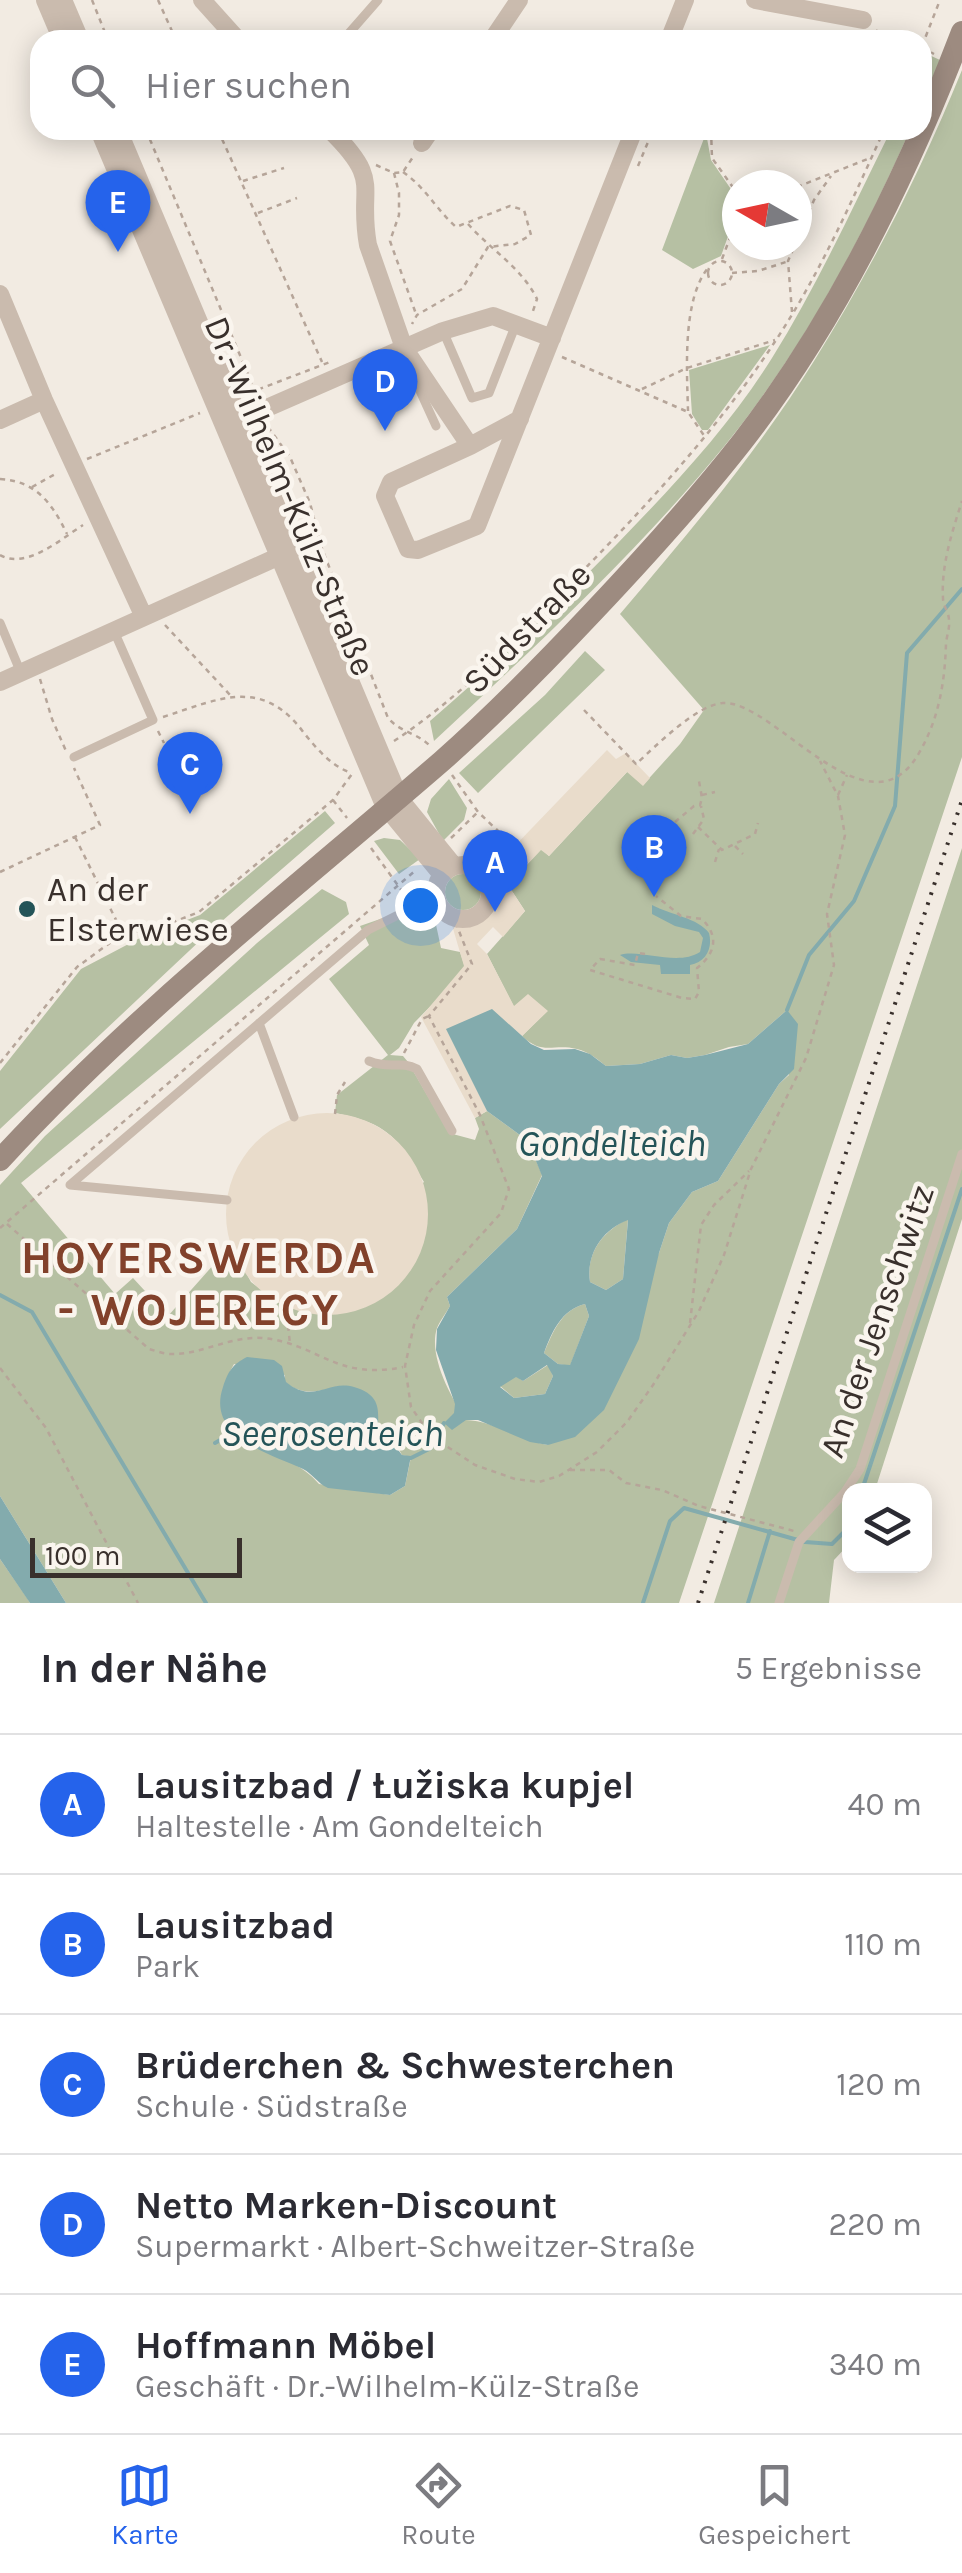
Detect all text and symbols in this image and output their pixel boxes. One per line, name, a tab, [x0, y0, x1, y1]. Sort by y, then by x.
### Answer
search box	[30, 30, 932, 140]
icon: search	[65, 58, 120, 113]
text: Hier suchen	[145, 63, 352, 108]
pin: E	[86, 170, 150, 252]
north arrow	[722, 170, 812, 260]
street label: Dr.-Wilhelm-Külz-Straße	[195, 310, 385, 682]
pin: D	[352, 348, 418, 431]
street label: Südstraße	[455, 554, 599, 702]
pin: C	[158, 732, 222, 814]
pin: B	[622, 814, 686, 897]
pin: A	[462, 830, 528, 912]
place label: An der Elsterwiese	[47, 869, 229, 950]
your location	[395, 880, 446, 931]
marker: An der Elsterwiese	[16, 898, 38, 920]
water label: Gondelteich	[518, 1121, 706, 1166]
street label: An der Jenschwitz	[811, 1179, 943, 1463]
district label: HOYERSWERDA - WOJERECY	[21, 1232, 377, 1336]
water label: Seerosenteich	[221, 1411, 443, 1456]
map controls	[842, 1483, 932, 1573]
button: layers	[842, 1483, 932, 1573]
scale bar	[30, 1533, 242, 1578]
text: 100 m	[45, 1539, 120, 1572]
text: In der Nähe	[40, 1643, 268, 1693]
text: 5 Ergebnisse	[735, 1650, 922, 1687]
text: Lausitzbad / Łužiska kupjel	[135, 1763, 634, 1808]
text: A	[62, 1786, 83, 1823]
text: 40 m	[848, 1786, 922, 1823]
text: Haltestelle · Am Gondelteich	[135, 1808, 543, 1845]
text: Lausitzbad	[135, 1903, 335, 1948]
text: B	[62, 1926, 83, 1963]
text: 110 m	[844, 1926, 922, 1963]
text: Park	[135, 1948, 200, 1985]
text: Brüderchen & Schwesterchen	[135, 2043, 675, 2088]
text: C	[62, 2066, 83, 2103]
text: 120 m	[836, 2066, 922, 2103]
text: Schule · Südstraße	[135, 2088, 408, 2125]
text: Netto Marken-Discount	[135, 2183, 557, 2228]
text: D	[62, 2206, 83, 2243]
text: 220 m	[828, 2206, 922, 2243]
text: Supermarkt · Albert-Schweitzer-Straße	[135, 2228, 695, 2265]
text: Hoffmann Möbel	[135, 2323, 436, 2368]
text: E	[63, 2346, 82, 2383]
text: 340 m	[829, 2346, 922, 2383]
text: Geschäft · Dr.-Wilhelm-Külz-Straße	[135, 2368, 639, 2405]
tab: Karte	[111, 2458, 179, 2551]
tab: Route	[401, 2458, 476, 2551]
tab: Gespeichert	[698, 2458, 851, 2551]

